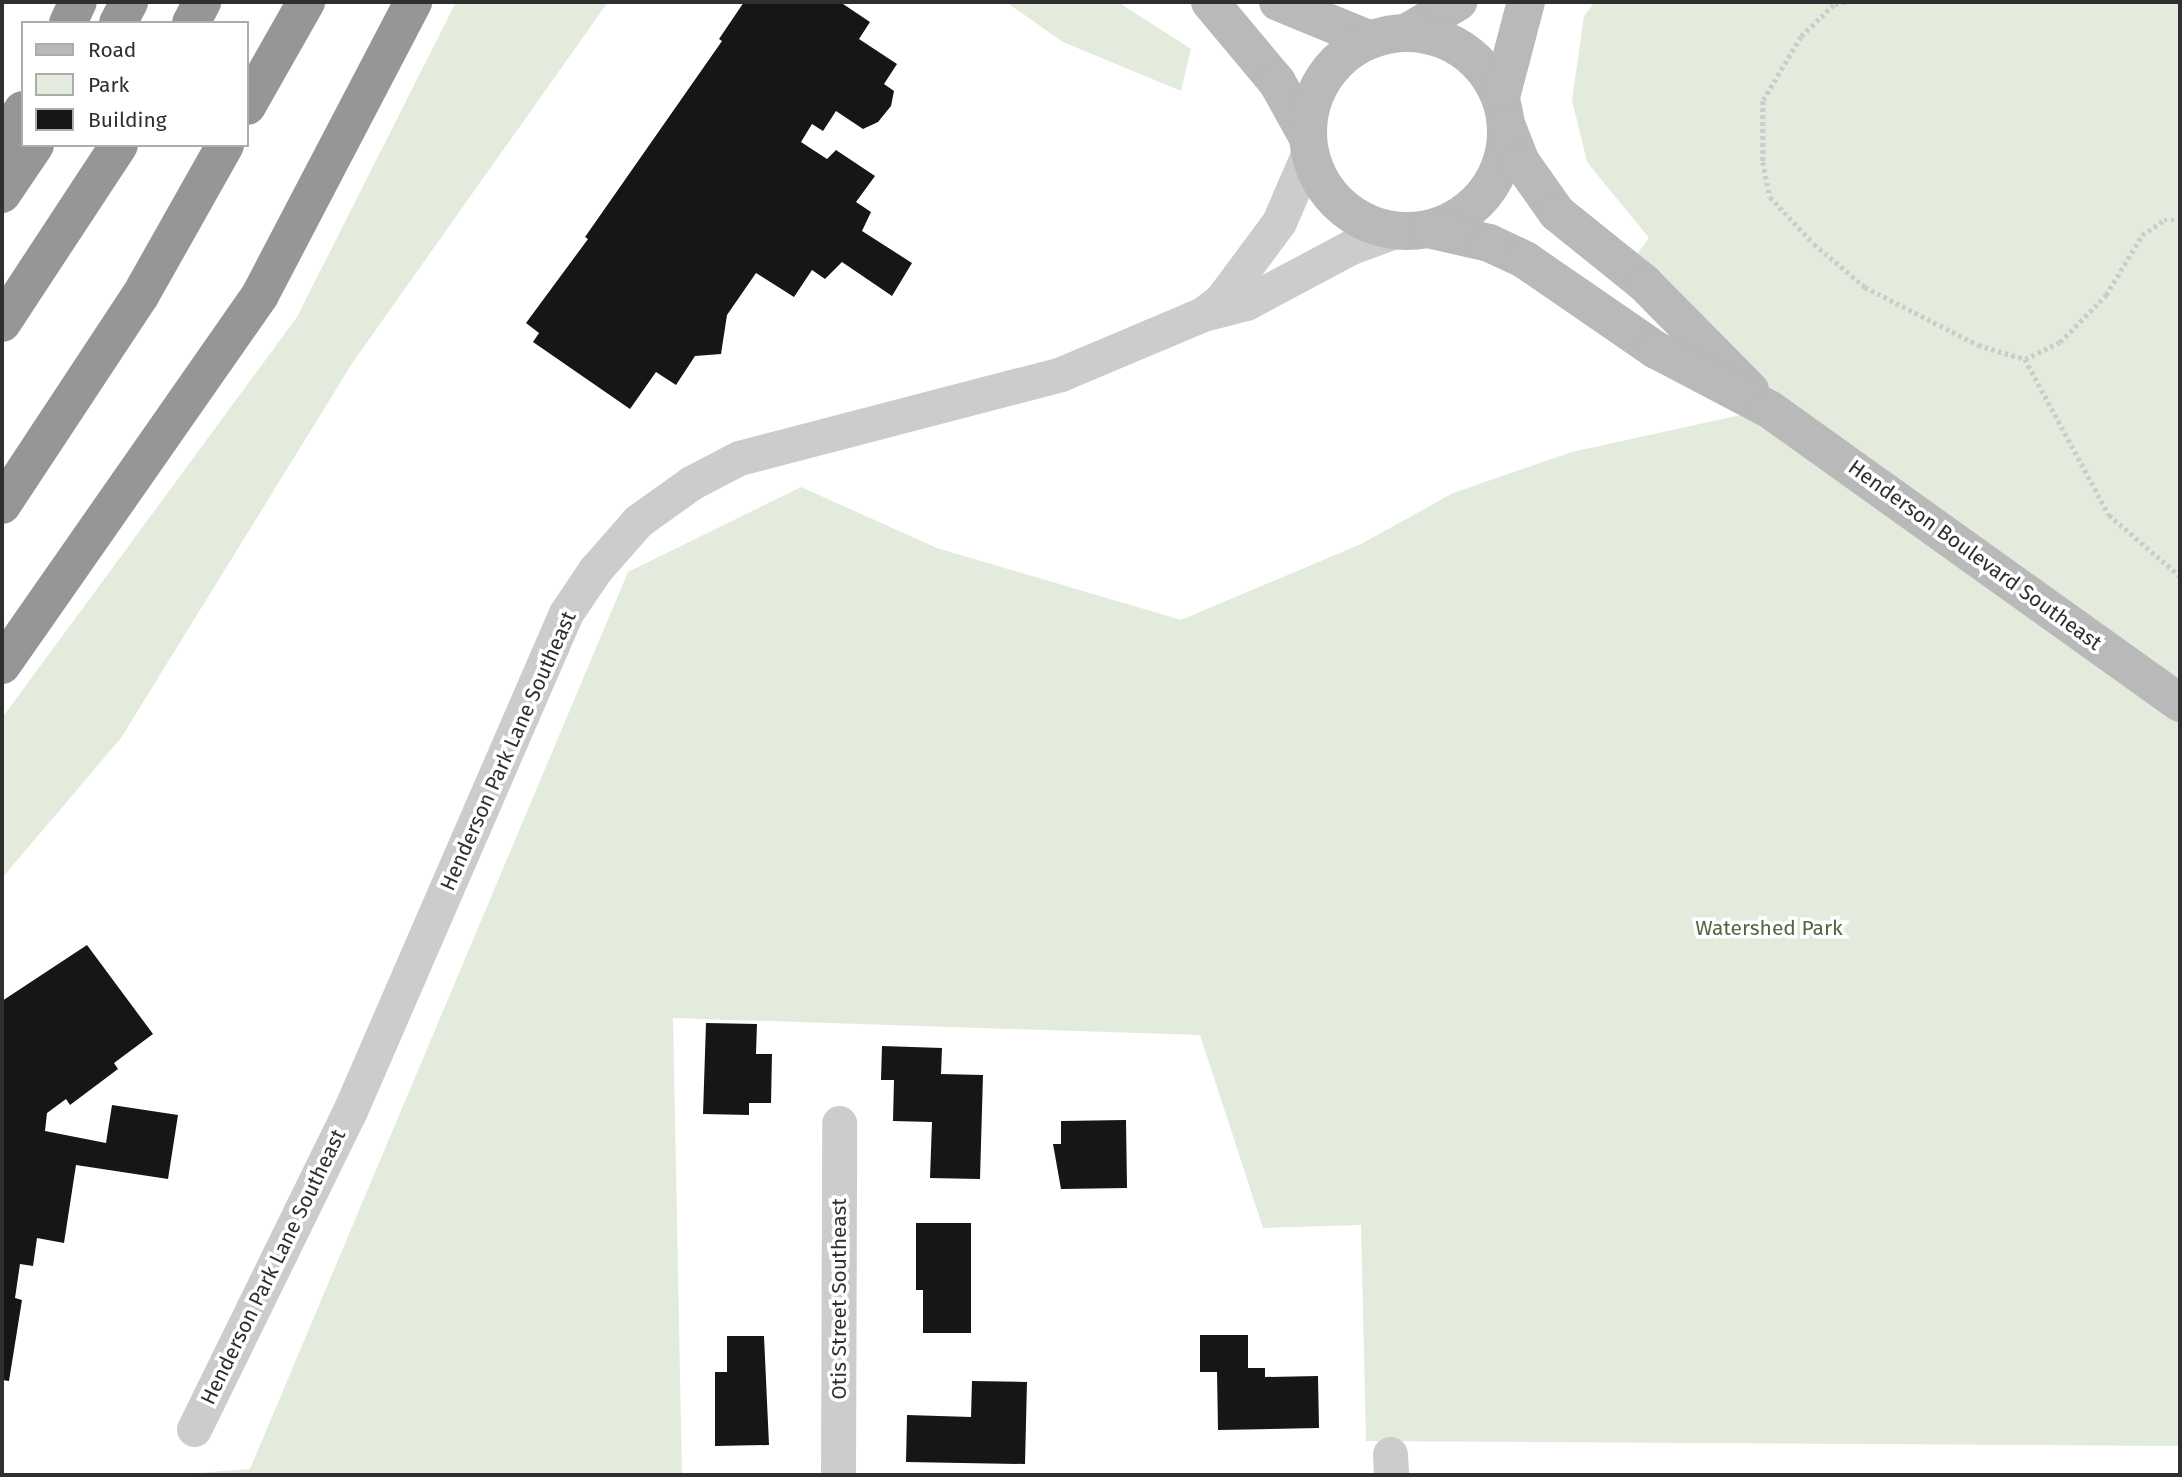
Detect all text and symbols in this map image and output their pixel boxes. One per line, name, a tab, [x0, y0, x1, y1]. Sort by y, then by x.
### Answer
legend	[21, 21, 248, 147]
text: Road	[88, 37, 136, 63]
text: Park	[88, 72, 129, 98]
text: Building	[88, 107, 167, 133]
street label: Henderson Boulevard Southeast	[1843, 455, 2107, 655]
street label: Henderson Park Lane Southeast	[435, 607, 581, 895]
park label: Watershed Park	[1695, 915, 1843, 941]
street label: Henderson Park Lane Southeast	[195, 1125, 351, 1409]
street label: Otis Street Southeast	[826, 1198, 852, 1400]

